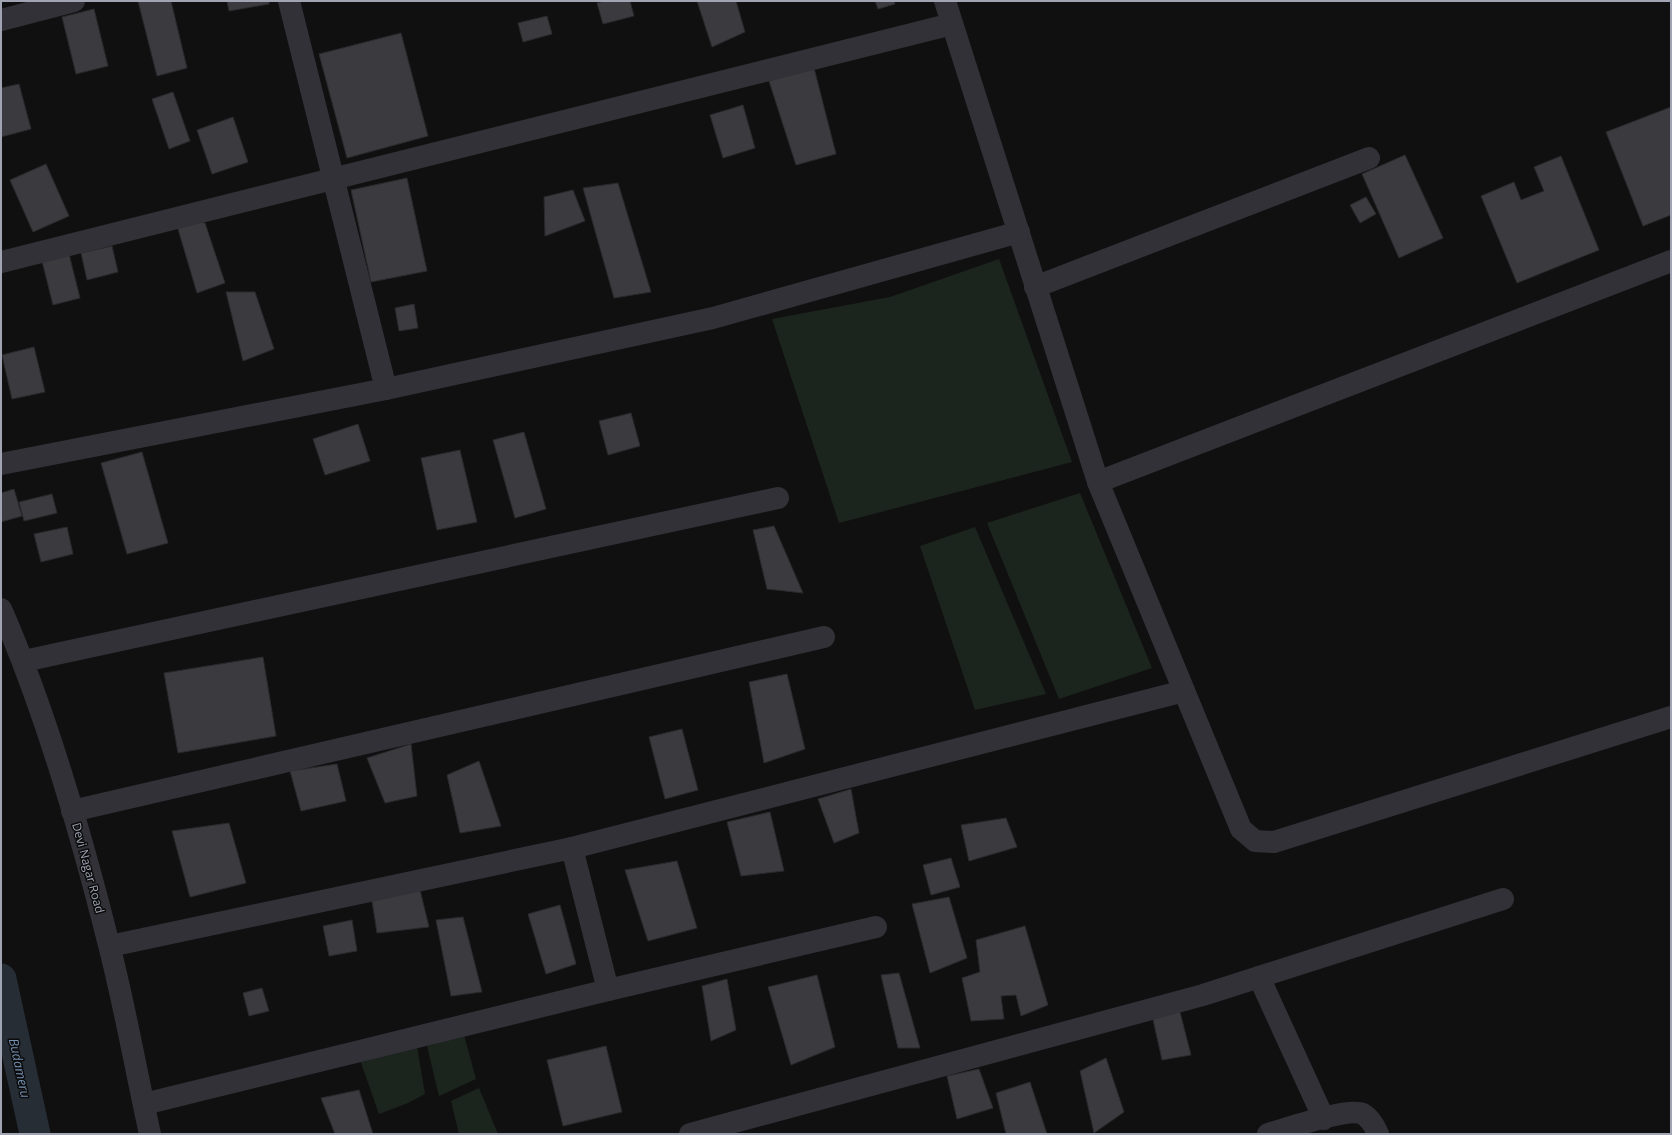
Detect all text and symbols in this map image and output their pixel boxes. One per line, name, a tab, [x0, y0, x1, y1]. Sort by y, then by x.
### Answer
street label: Devi Nagar Road	[68, 821, 109, 915]
water label: Budameru	[5, 1036, 35, 1100]

